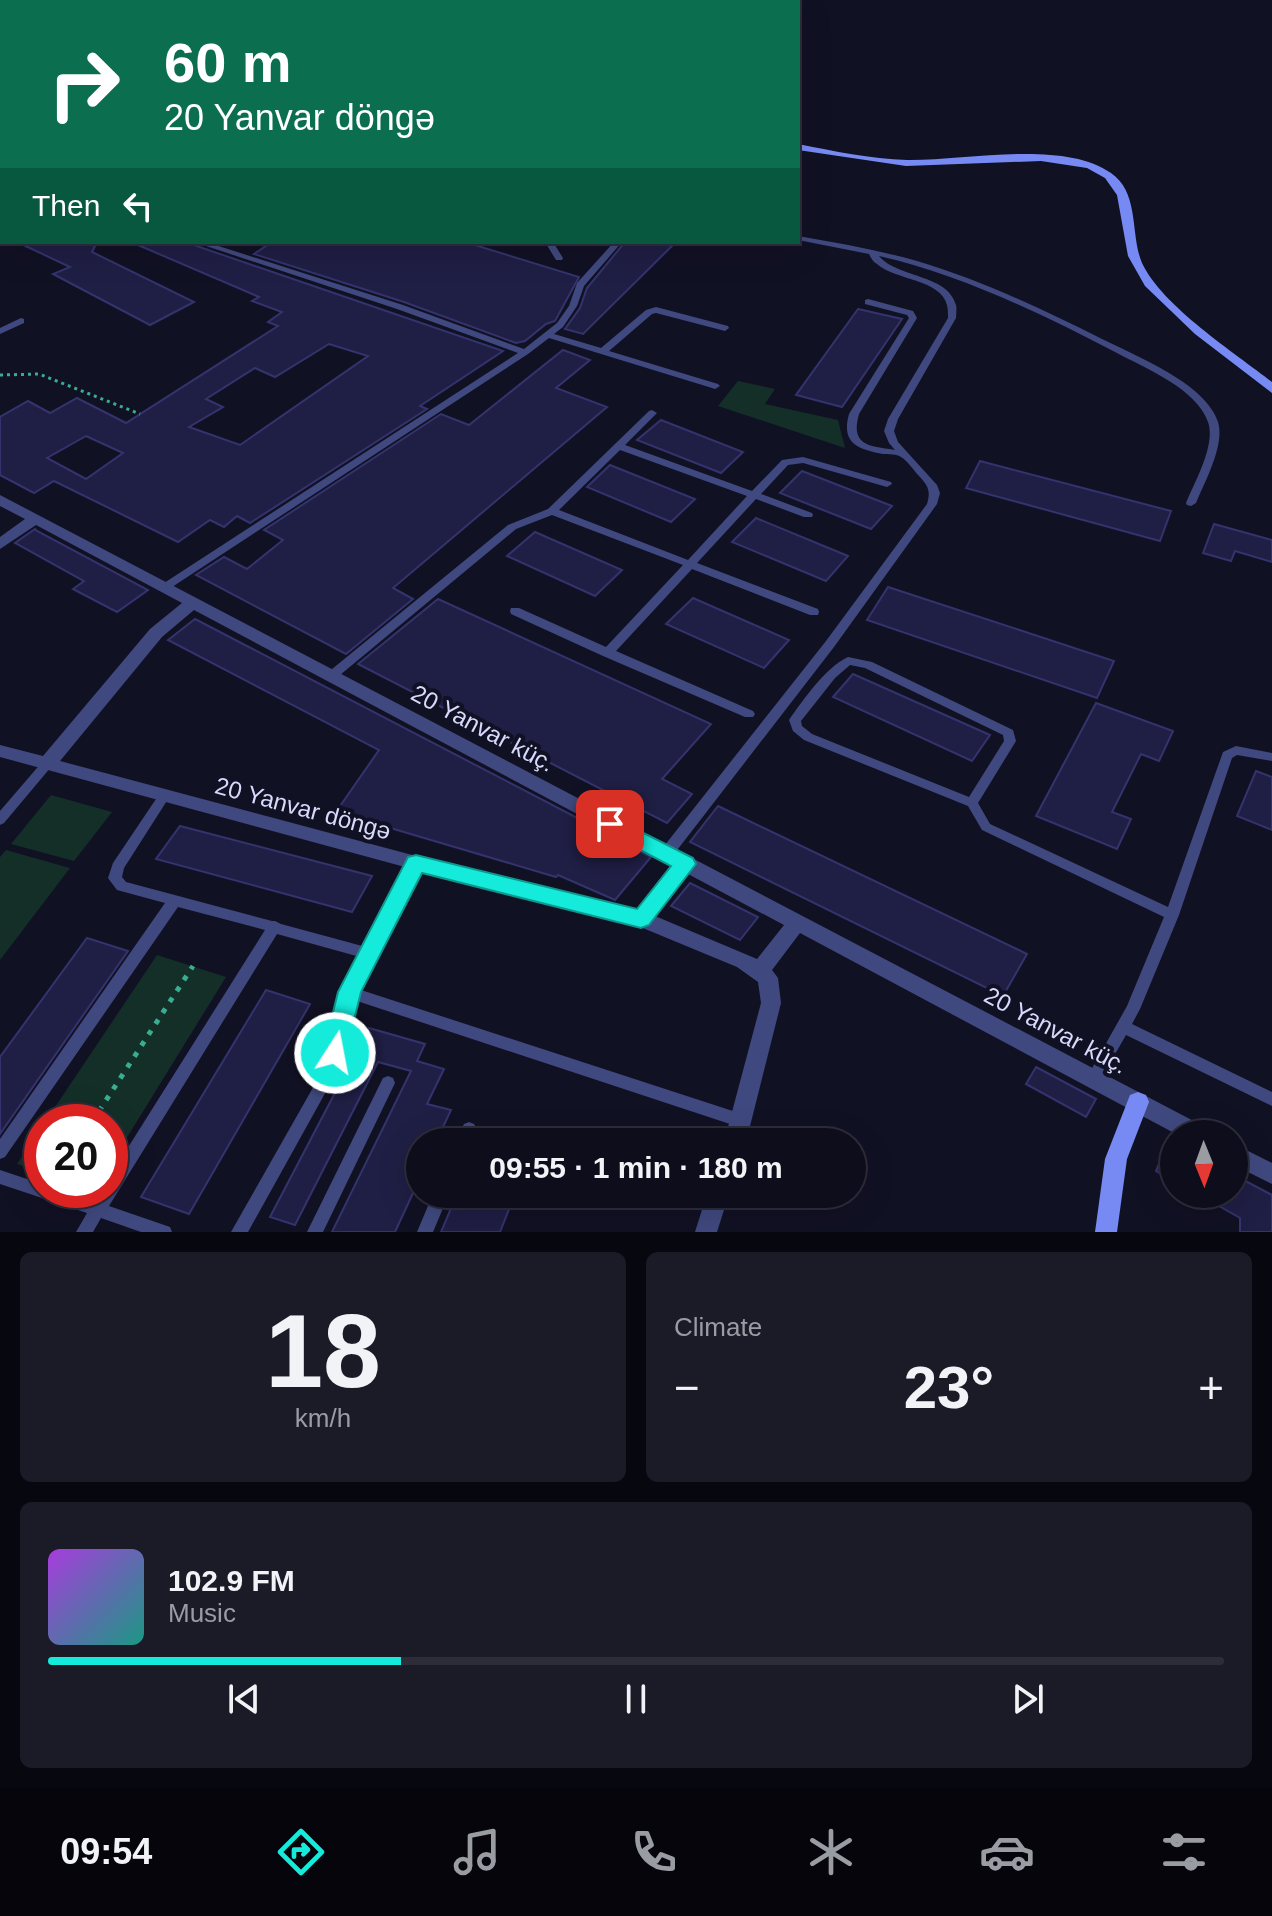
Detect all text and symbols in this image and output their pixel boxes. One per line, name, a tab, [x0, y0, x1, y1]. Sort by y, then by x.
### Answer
text: 60 m	[164, 31, 292, 94]
icon: right	[32, 32, 136, 136]
text: 20 Yanvar döngə	[164, 97, 435, 138]
icon: left	[116, 184, 160, 228]
text: Then	[32, 189, 100, 222]
street label: 20 Yanvar küç.	[407, 679, 559, 777]
street label: 20 Yanvar döngə	[212, 772, 394, 844]
pin	[576, 790, 644, 858]
icon: arrive	[588, 802, 632, 846]
street label: 20 Yanvar küç.	[980, 981, 1132, 1079]
position arrow	[293, 1011, 377, 1095]
speed limit sign: 20	[24, 1104, 128, 1208]
north arrow	[1160, 1120, 1248, 1208]
map controls	[1160, 1120, 1248, 1208]
text: 09:55 · 1 min · 180 m	[489, 1151, 783, 1184]
text: 18	[265, 1293, 381, 1409]
text: Climate	[674, 1312, 762, 1342]
text: 23°	[904, 1354, 994, 1421]
text: −	[674, 1363, 700, 1412]
text: +	[1198, 1363, 1224, 1412]
text: km/h	[295, 1403, 351, 1433]
text: 102.9 FM	[168, 1564, 295, 1597]
text: Music	[168, 1598, 236, 1628]
icon: previous	[222, 1677, 266, 1721]
icon: pause	[614, 1677, 658, 1721]
icon: next	[1006, 1677, 1050, 1721]
icon: directions	[273, 1824, 329, 1880]
icon: music	[449, 1824, 505, 1880]
icon: phone	[626, 1824, 682, 1880]
icon: climate	[803, 1824, 859, 1880]
icon: car	[979, 1824, 1035, 1880]
icon: filters	[1156, 1824, 1212, 1880]
text: 09:54	[60, 1831, 152, 1872]

